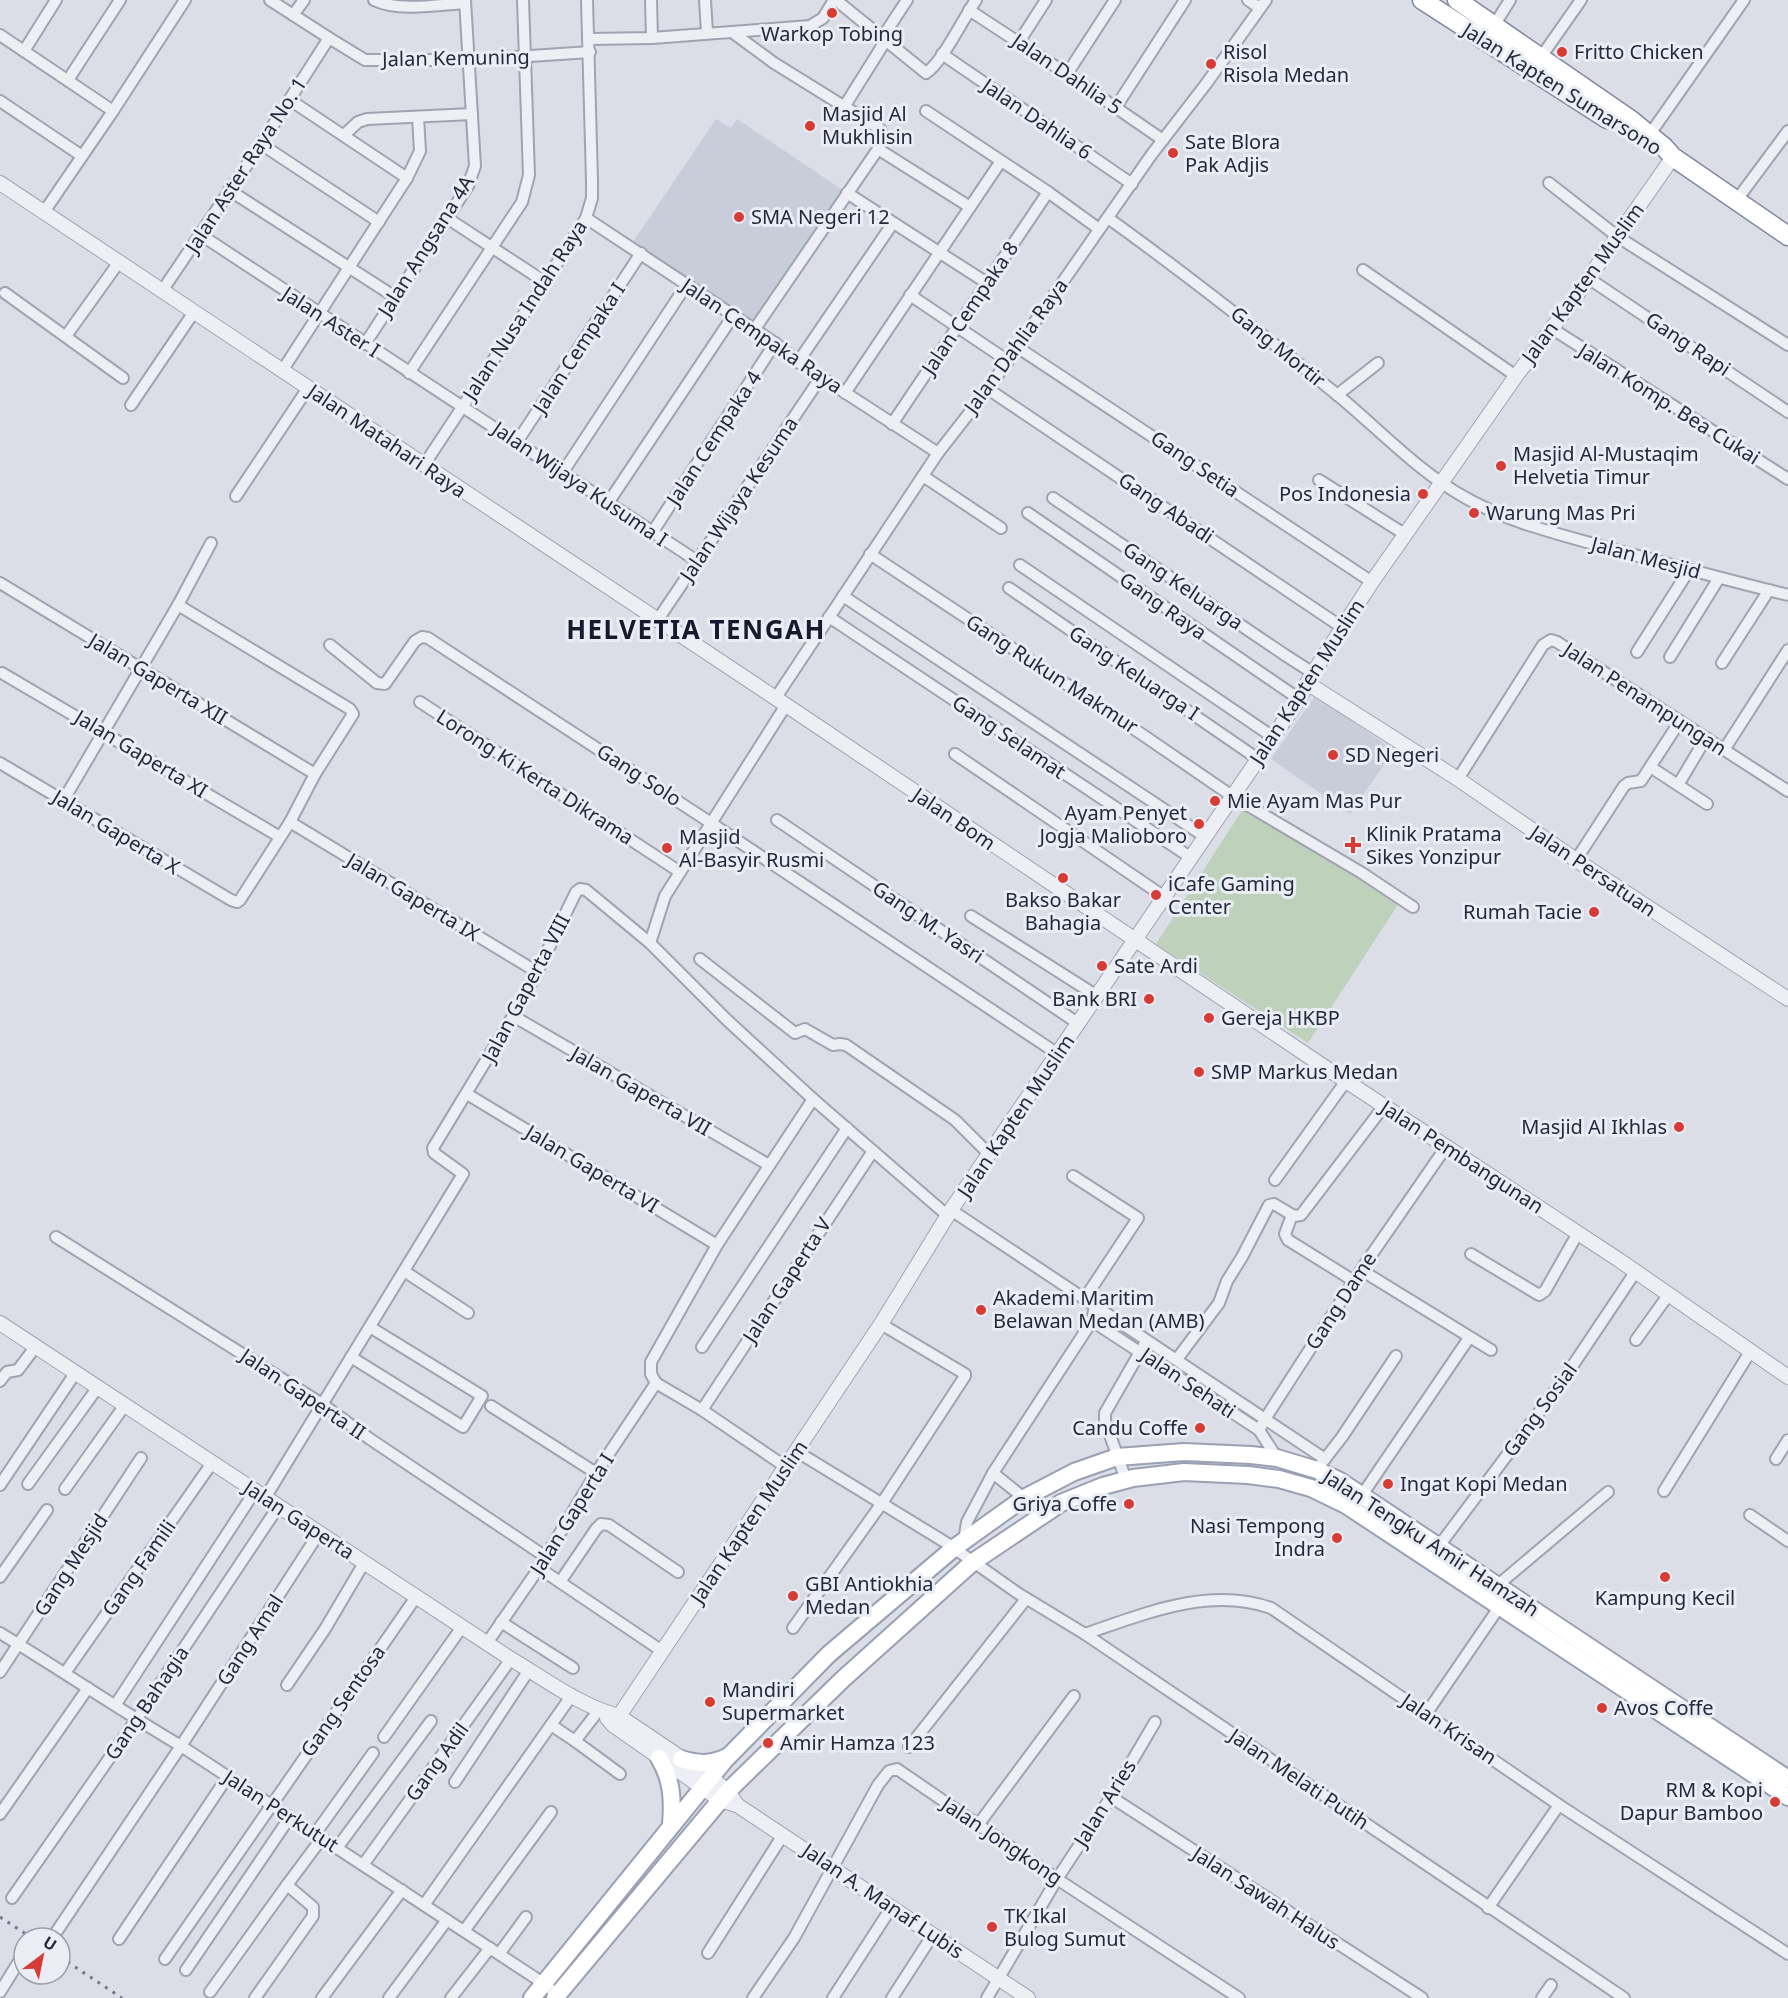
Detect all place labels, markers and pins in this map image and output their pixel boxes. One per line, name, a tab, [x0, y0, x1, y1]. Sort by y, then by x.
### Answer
marker: Warkop Tobing	[825, 6, 839, 20]
place label: Warkop Tobing	[761, 20, 903, 47]
place label: Risol Risola Medan	[1223, 38, 1349, 88]
place label: Fritto Chicken	[1574, 38, 1704, 65]
marker: Fritto Chicken	[1555, 45, 1569, 59]
marker: Risol Risola Medan	[1204, 57, 1218, 71]
place label: Masjid Al Mukhlisin	[822, 100, 913, 150]
marker: Masjid Al Mukhlisin	[803, 119, 817, 133]
place label: Sate Blora Pak Adjis	[1185, 128, 1280, 178]
marker: Sate Blora Pak Adjis	[1166, 146, 1180, 160]
place label: SMA Negeri 12	[751, 203, 890, 230]
marker: SMA Negeri 12	[732, 210, 746, 224]
place label: Masjid Al-Mustaqim Helvetia Timur	[1513, 440, 1699, 490]
marker: Masjid Al-Mustaqim Helvetia Timur	[1494, 459, 1508, 473]
place label: Pos Indonesia	[1279, 480, 1411, 507]
marker: Pos Indonesia	[1416, 487, 1430, 501]
place label: Warung Mas Pri	[1486, 499, 1636, 526]
marker: Warung Mas Pri	[1467, 506, 1481, 520]
place label: SD Negeri	[1345, 741, 1439, 768]
marker: SD Negeri	[1326, 748, 1340, 762]
place label: Mie Ayam Mas Pur	[1227, 787, 1402, 814]
marker: Mie Ayam Mas Pur	[1208, 794, 1222, 808]
place label: Ayam Penyet Jogja Malioboro	[1037, 799, 1187, 849]
marker: Ayam Penyet Jogja Malioboro	[1192, 817, 1206, 831]
place label: Klinik Pratama Sikes Yonzipur	[1366, 820, 1502, 870]
place label: Masjid Al-Basyir Rusmi	[679, 823, 824, 873]
marker: Klinik Pratama Sikes Yonzipur	[1344, 836, 1362, 854]
marker: Masjid Al-Basyir Rusmi	[660, 841, 674, 855]
place label: iCafe Gaming Center	[1168, 870, 1295, 920]
marker: Bakso Bakar Bahagia	[1056, 871, 1070, 885]
place label: Bakso Bakar Bahagia	[1005, 886, 1121, 936]
marker: iCafe Gaming Center	[1149, 888, 1163, 902]
place label: Rumah Tacie	[1463, 898, 1582, 925]
marker: Rumah Tacie	[1587, 905, 1601, 919]
place label: Sate Ardi	[1114, 952, 1198, 979]
marker: Sate Ardi	[1095, 959, 1109, 973]
place label: Bank BRI	[1052, 985, 1137, 1012]
marker: Bank BRI	[1142, 992, 1156, 1006]
place label: Gereja HKBP	[1221, 1004, 1340, 1031]
marker: Gereja HKBP	[1202, 1011, 1216, 1025]
place label: SMP Markus Medan	[1211, 1058, 1398, 1085]
marker: SMP Markus Medan	[1192, 1065, 1206, 1079]
place label: Masjid Al Ikhlas	[1521, 1113, 1667, 1140]
marker: Masjid Al Ikhlas	[1672, 1120, 1686, 1134]
place label: Akademi Maritim Belawan Medan (AMB)	[993, 1284, 1205, 1334]
marker: Akademi Maritim Belawan Medan (AMB)	[974, 1303, 988, 1317]
place label: Candu Coffe	[1072, 1414, 1188, 1441]
marker: Candu Coffe	[1193, 1421, 1207, 1435]
place label: Ingat Kopi Medan	[1400, 1470, 1568, 1497]
marker: Ingat Kopi Medan	[1381, 1477, 1395, 1491]
place label: Griya Coffe	[1013, 1490, 1117, 1517]
marker: Griya Coffe	[1122, 1497, 1136, 1511]
place label: Nasi Tempong Indra	[1190, 1512, 1325, 1562]
marker: Nasi Tempong Indra	[1330, 1531, 1344, 1545]
place label: GBI Antiokhia Medan	[805, 1570, 934, 1620]
marker: Kampung Kecil	[1658, 1570, 1672, 1584]
place label: Kampung Kecil	[1595, 1584, 1735, 1611]
marker: GBI Antiokhia Medan	[786, 1589, 800, 1603]
place label: Mandiri Supermarket	[722, 1676, 845, 1726]
place label: Avos Coffe	[1614, 1694, 1714, 1721]
marker: Mandiri Supermarket	[703, 1695, 717, 1709]
marker: Avos Coffe	[1595, 1701, 1609, 1715]
place label: Amir Hamza 123	[780, 1729, 935, 1756]
marker: Amir Hamza 123	[761, 1736, 775, 1750]
place label: RM & Kopi Dapur Bamboo	[1620, 1776, 1763, 1826]
marker: RM & Kopi Dapur Bamboo	[1768, 1795, 1782, 1809]
place label: TK Ikal Bulog Sumut	[1004, 1902, 1126, 1952]
marker: TK Ikal Bulog Sumut	[985, 1920, 999, 1934]

